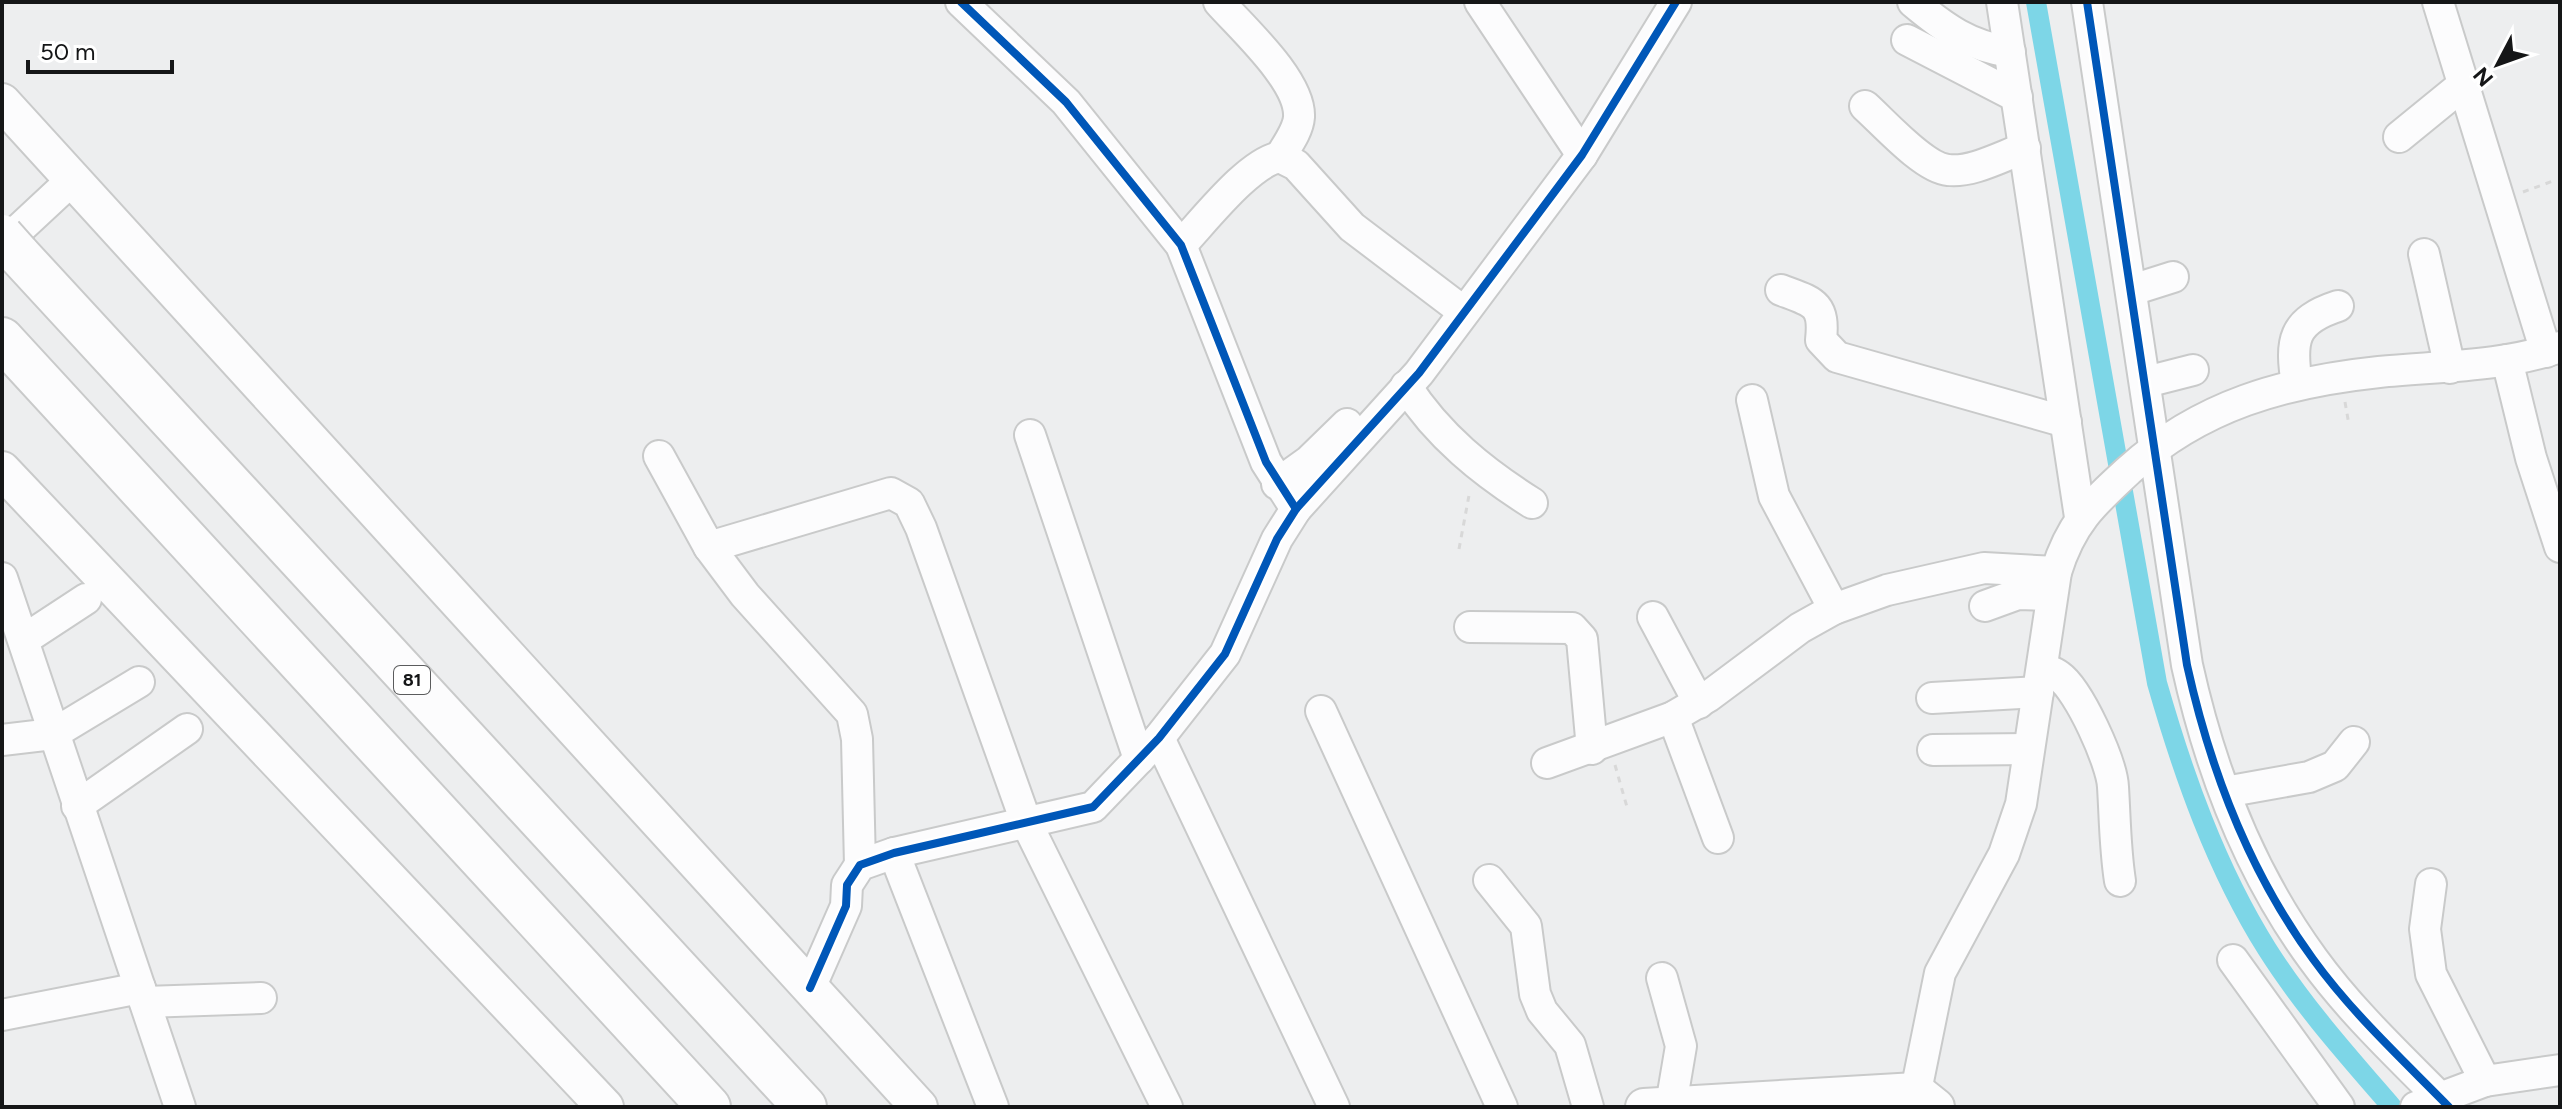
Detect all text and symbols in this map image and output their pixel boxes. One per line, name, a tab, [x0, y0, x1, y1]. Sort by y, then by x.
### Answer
scale bar	[28, 24, 172, 74]
north arrow	[2458, 24, 2538, 104]
text: 50 m	[40, 37, 96, 66]
text: N	[2468, 62, 2499, 92]
road number: 81	[394, 666, 430, 694]

